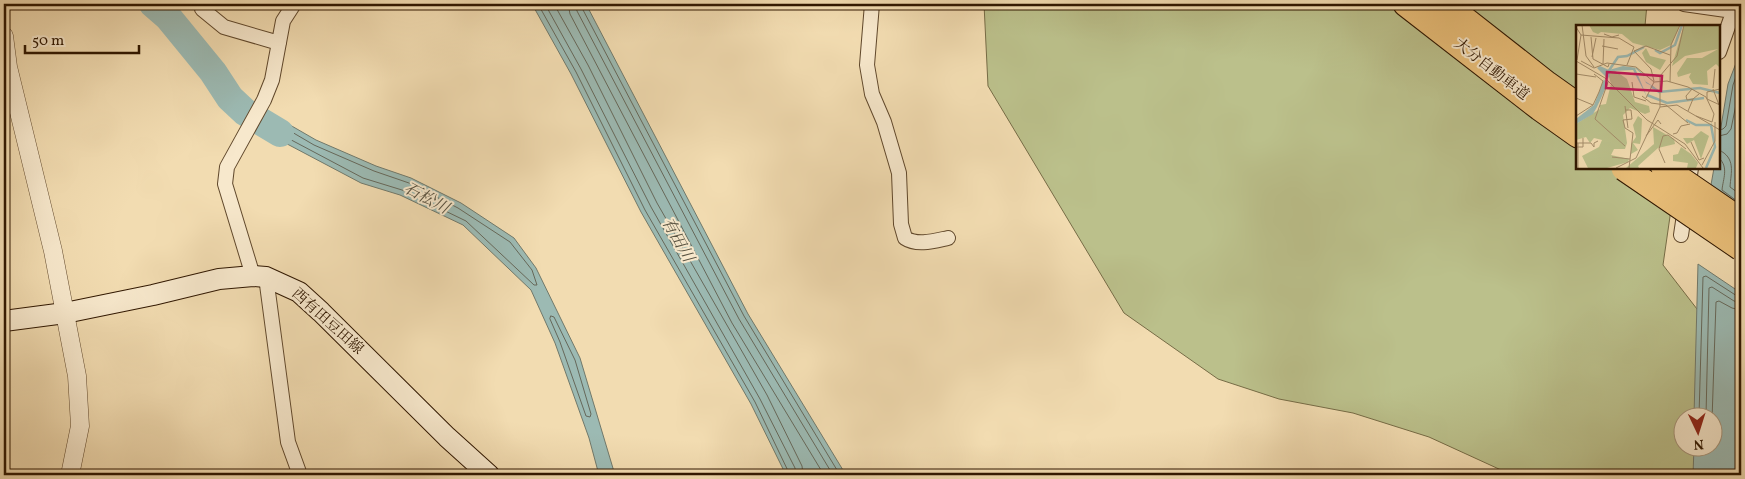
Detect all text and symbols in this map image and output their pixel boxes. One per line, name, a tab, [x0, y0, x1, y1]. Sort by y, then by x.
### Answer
scale bar	[25, 22, 139, 54]
inset map	[1576, 25, 1720, 169]
text: 50 m	[32, 31, 64, 52]
street label: 大分自動車道	[1449, 34, 1533, 106]
water label: 石松川	[400, 178, 454, 221]
water label: 有田川	[656, 214, 699, 268]
street label: 西有田豆田線	[287, 284, 367, 360]
north arrow	[1672, 406, 1722, 456]
text: N	[1693, 434, 1705, 453]

